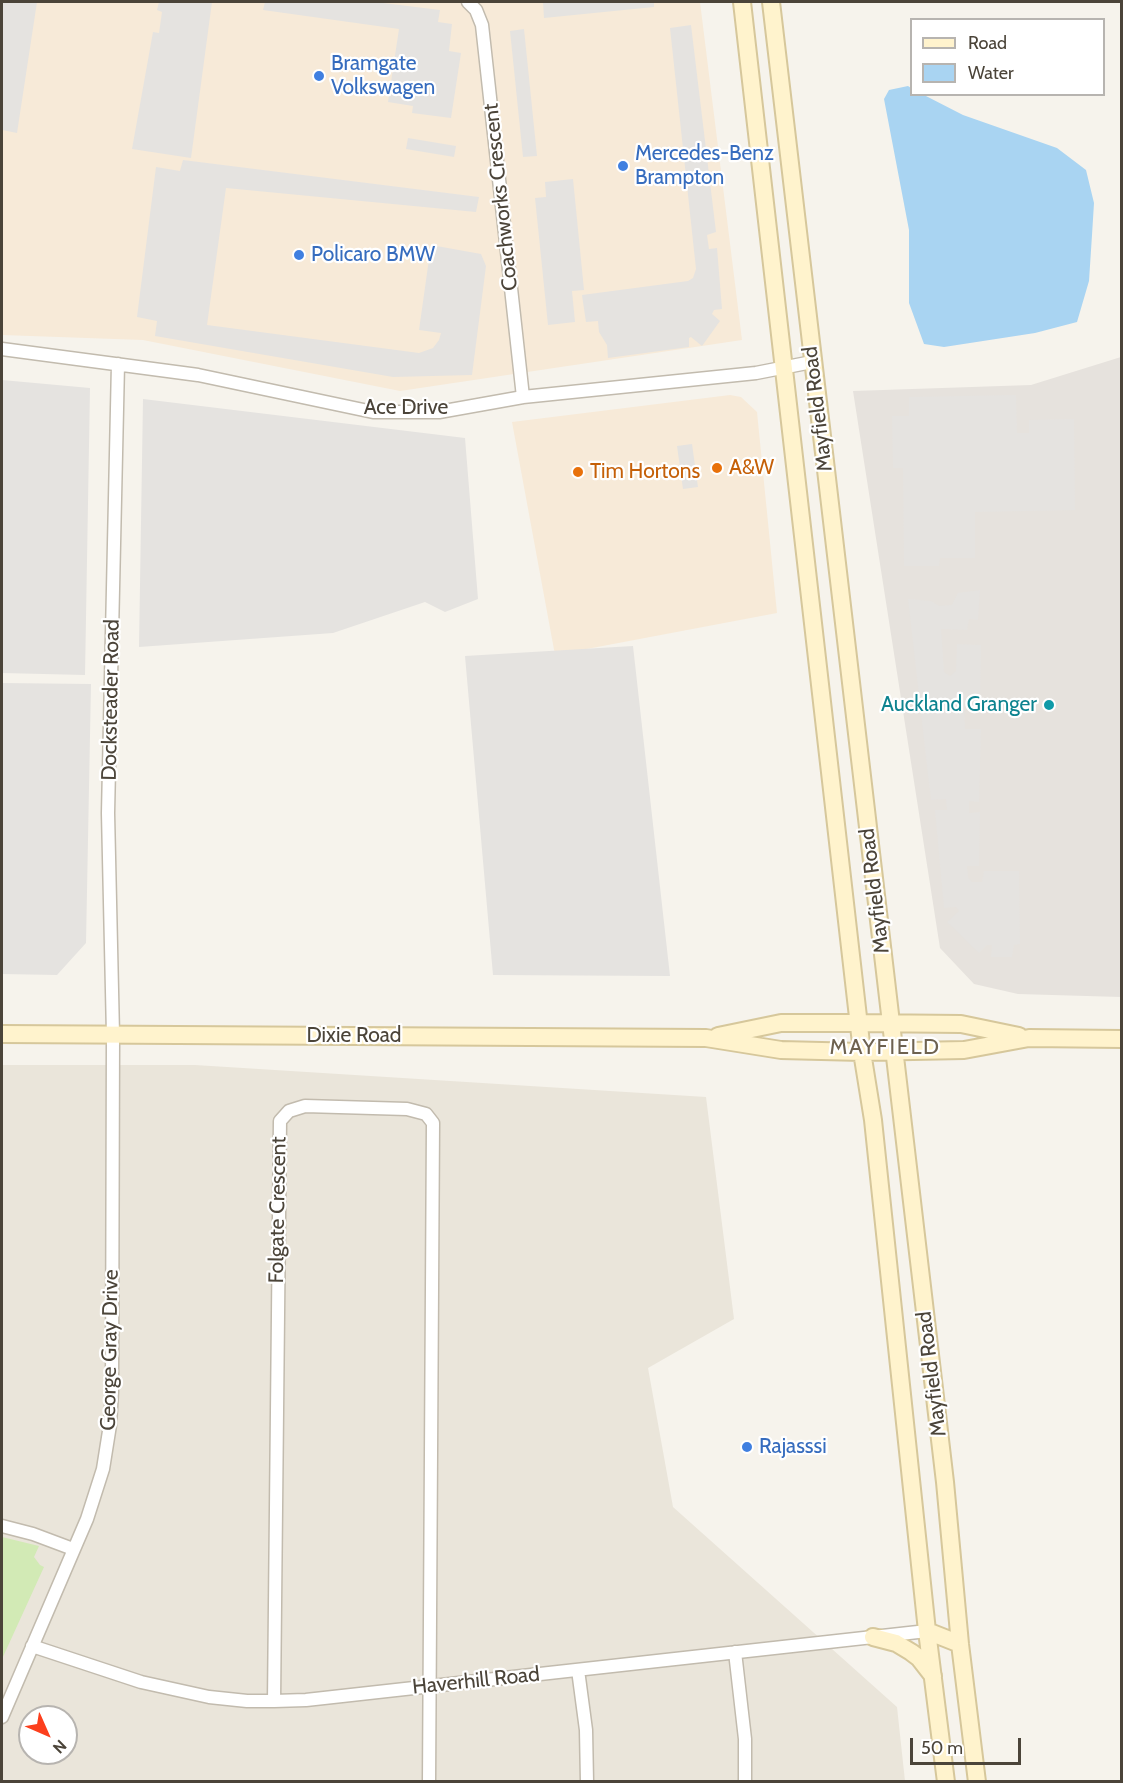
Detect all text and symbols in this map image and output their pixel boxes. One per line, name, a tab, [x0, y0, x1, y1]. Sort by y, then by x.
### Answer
legend	[910, 18, 1105, 96]
text: Road	[968, 32, 1007, 54]
place label: Bramgate Volkswagen	[331, 51, 435, 101]
text: Water	[968, 62, 1014, 84]
marker: Bramgate Volkswagen	[312, 69, 326, 83]
street label: Coachworks Crescent	[479, 102, 523, 292]
place label: Mercedes-Benz Brampton	[635, 141, 774, 191]
marker: Mercedes-Benz Brampton	[616, 159, 630, 173]
place label: Policaro BMW	[311, 242, 435, 268]
marker: Policaro BMW	[292, 248, 306, 262]
street label: Mayfield Road	[798, 345, 838, 473]
street label: Ace Drive	[364, 395, 448, 421]
place label: A&W	[729, 455, 774, 481]
place label: Tim Hortons	[590, 459, 700, 485]
marker: A&W	[710, 461, 724, 475]
marker: Tim Hortons	[571, 465, 585, 479]
street label: Docksteader Road	[97, 619, 125, 781]
place label: Auckland Granger	[881, 692, 1037, 718]
marker: Auckland Granger	[1042, 698, 1056, 712]
street label: Mayfield Road	[855, 827, 895, 955]
street label: Dixie Road	[306, 1023, 402, 1049]
district label: MAYFIELD	[830, 1035, 940, 1061]
street label: Folgate Crescent	[264, 1136, 292, 1284]
street label: George Gray Drive	[96, 1269, 124, 1431]
street label: Mayfield Road	[912, 1310, 952, 1438]
place label: Rajasssi	[759, 1434, 827, 1460]
marker: Rajasssi	[740, 1440, 754, 1454]
street label: Haverhill Road	[411, 1662, 541, 1700]
north arrow	[18, 1705, 78, 1765]
scale bar	[913, 1726, 1024, 1764]
text: N	[49, 1736, 70, 1757]
text: 50 m	[921, 1737, 963, 1759]

